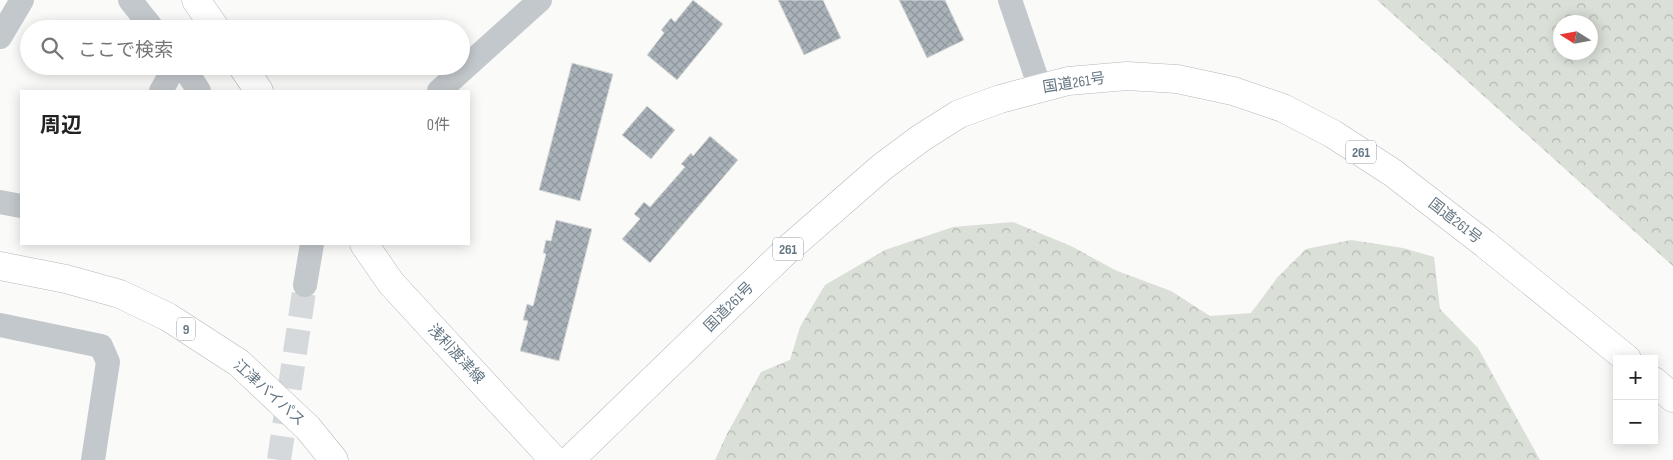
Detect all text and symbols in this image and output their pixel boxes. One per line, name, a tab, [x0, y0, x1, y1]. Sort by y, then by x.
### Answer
north arrow	[1553, 15, 1598, 60]
search box	[20, 20, 470, 75]
icon: search	[38, 34, 66, 62]
text: ここで検索	[78, 39, 173, 62]
street label: 国道261号	[1041, 69, 1107, 97]
text: 周辺	[40, 113, 82, 138]
text: 0件	[427, 116, 450, 135]
road number: 261	[1346, 140, 1376, 163]
street label: 国道261号	[1424, 194, 1486, 248]
road number: 261	[773, 238, 803, 260]
street label: 国道261号	[700, 278, 758, 336]
road number: 9	[177, 318, 195, 340]
street label: 浅利渡津線	[423, 320, 489, 388]
map controls	[1613, 355, 1658, 445]
button: +	[1613, 355, 1658, 400]
street label: 江津バイパス	[229, 356, 309, 430]
button: −	[1613, 400, 1658, 445]

